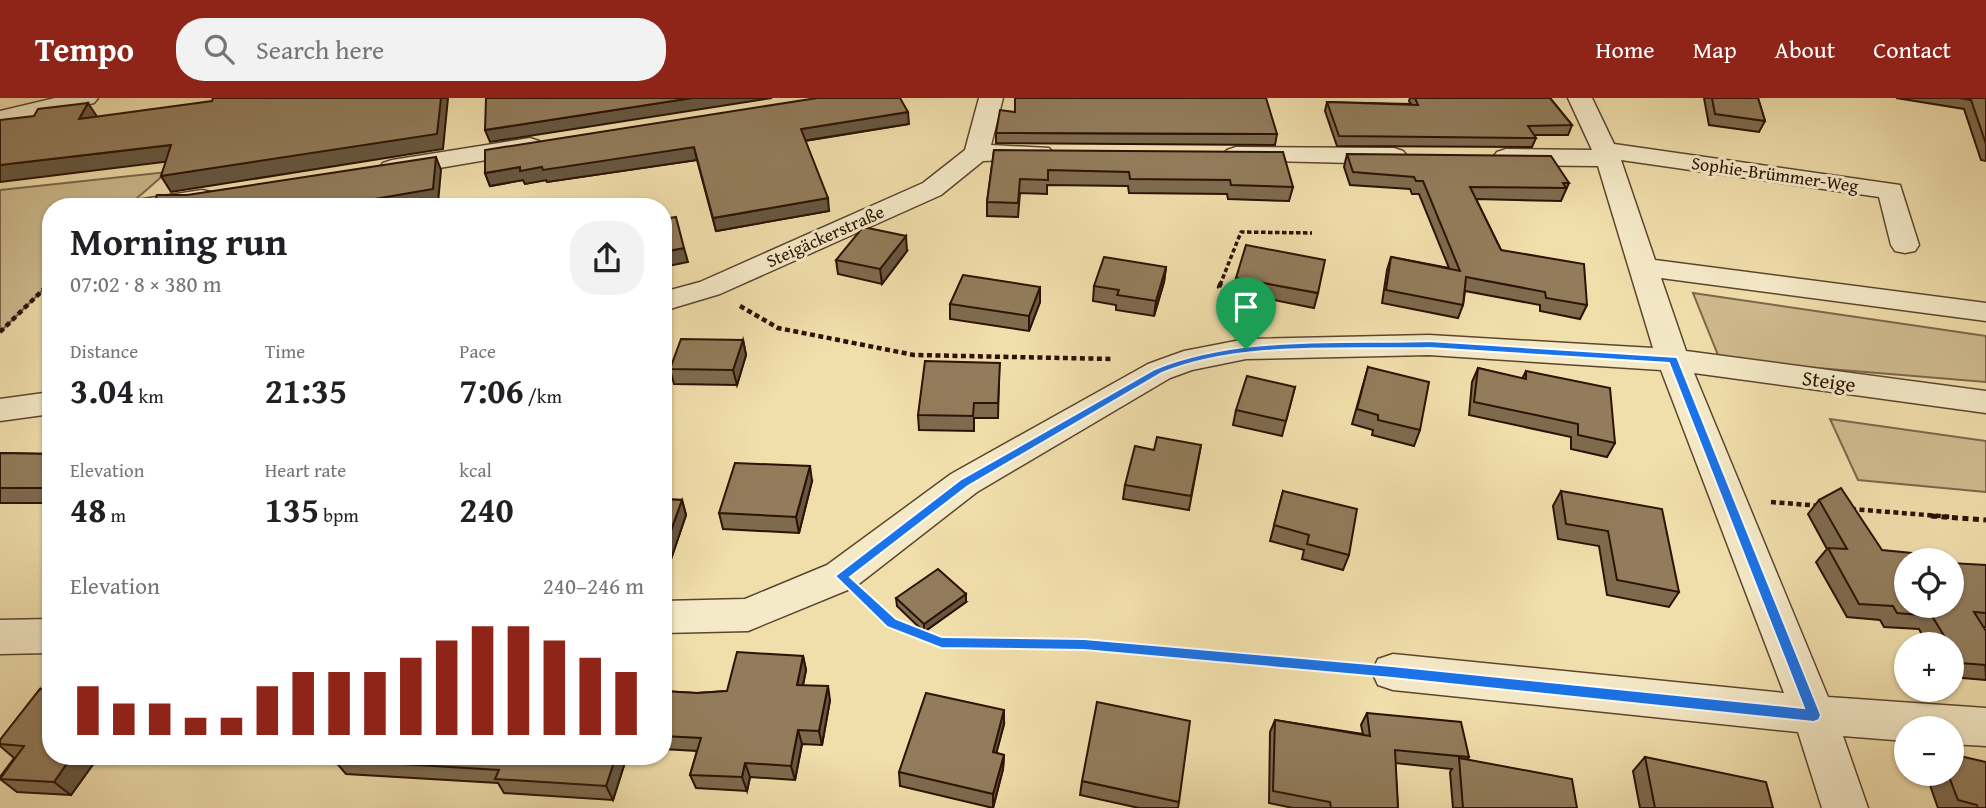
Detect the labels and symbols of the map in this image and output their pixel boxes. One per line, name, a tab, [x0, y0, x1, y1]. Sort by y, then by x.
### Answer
street label: Sophie-Brümmer-Weg	[1690, 149, 1860, 199]
street label: Steigäckerstraße	[762, 198, 888, 274]
pin	[1216, 277, 1276, 349]
street label: Steige	[1800, 362, 1858, 400]

